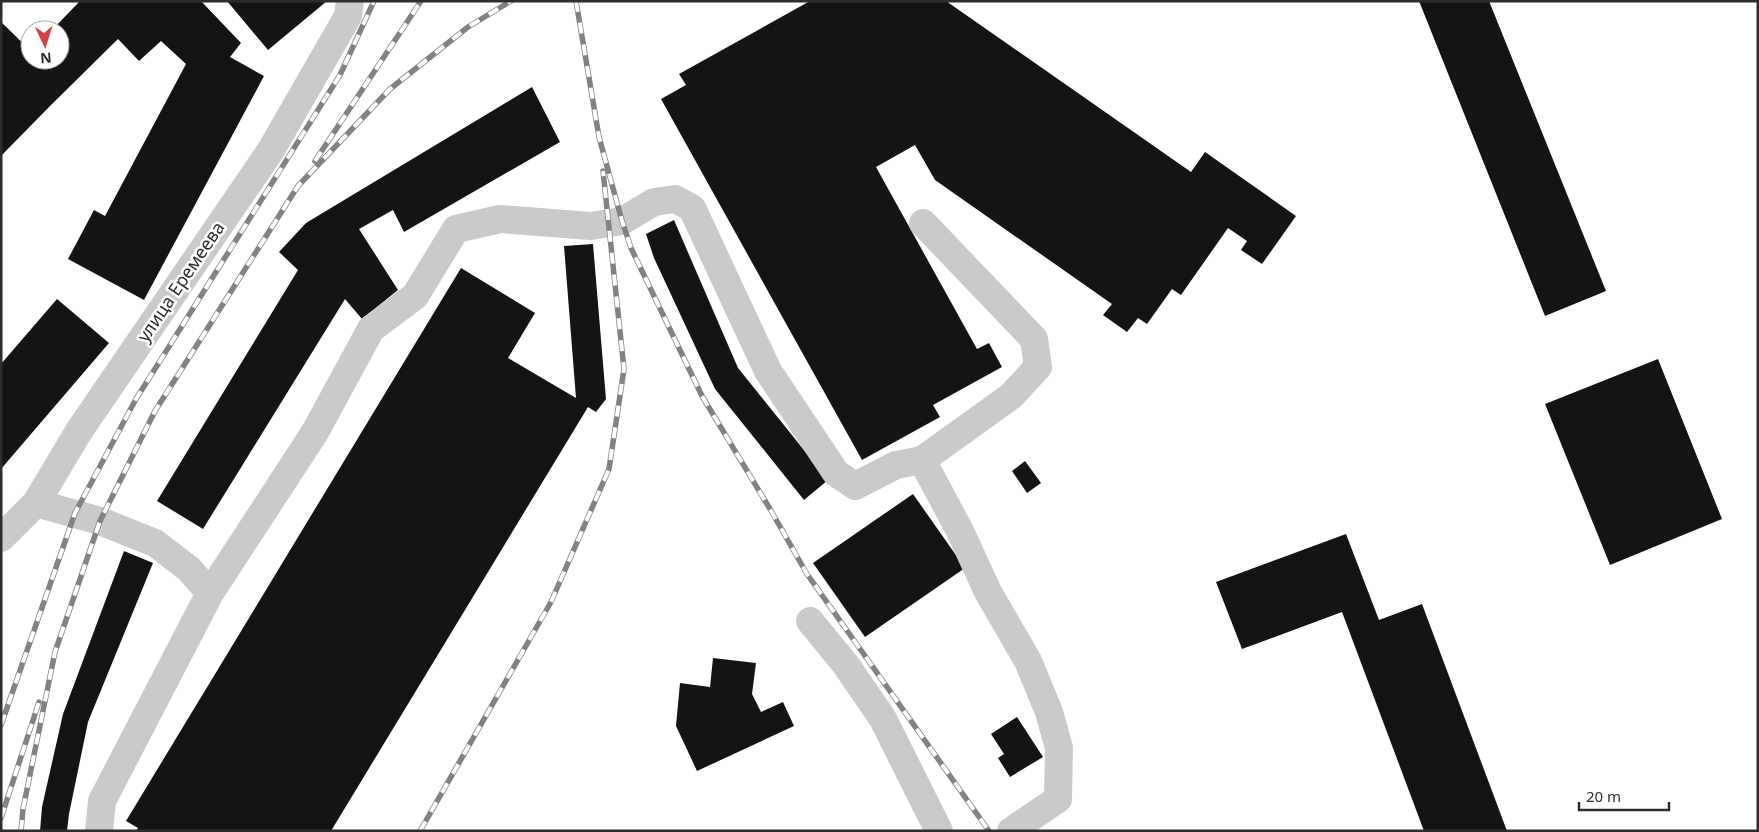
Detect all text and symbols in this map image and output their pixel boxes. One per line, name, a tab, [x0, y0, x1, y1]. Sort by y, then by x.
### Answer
north arrow	[20, 20, 70, 70]
text: N	[40, 49, 52, 68]
street label: улица Еремеева	[131, 217, 229, 346]
scale bar	[1579, 780, 1669, 812]
text: 20 m	[1586, 786, 1621, 806]

